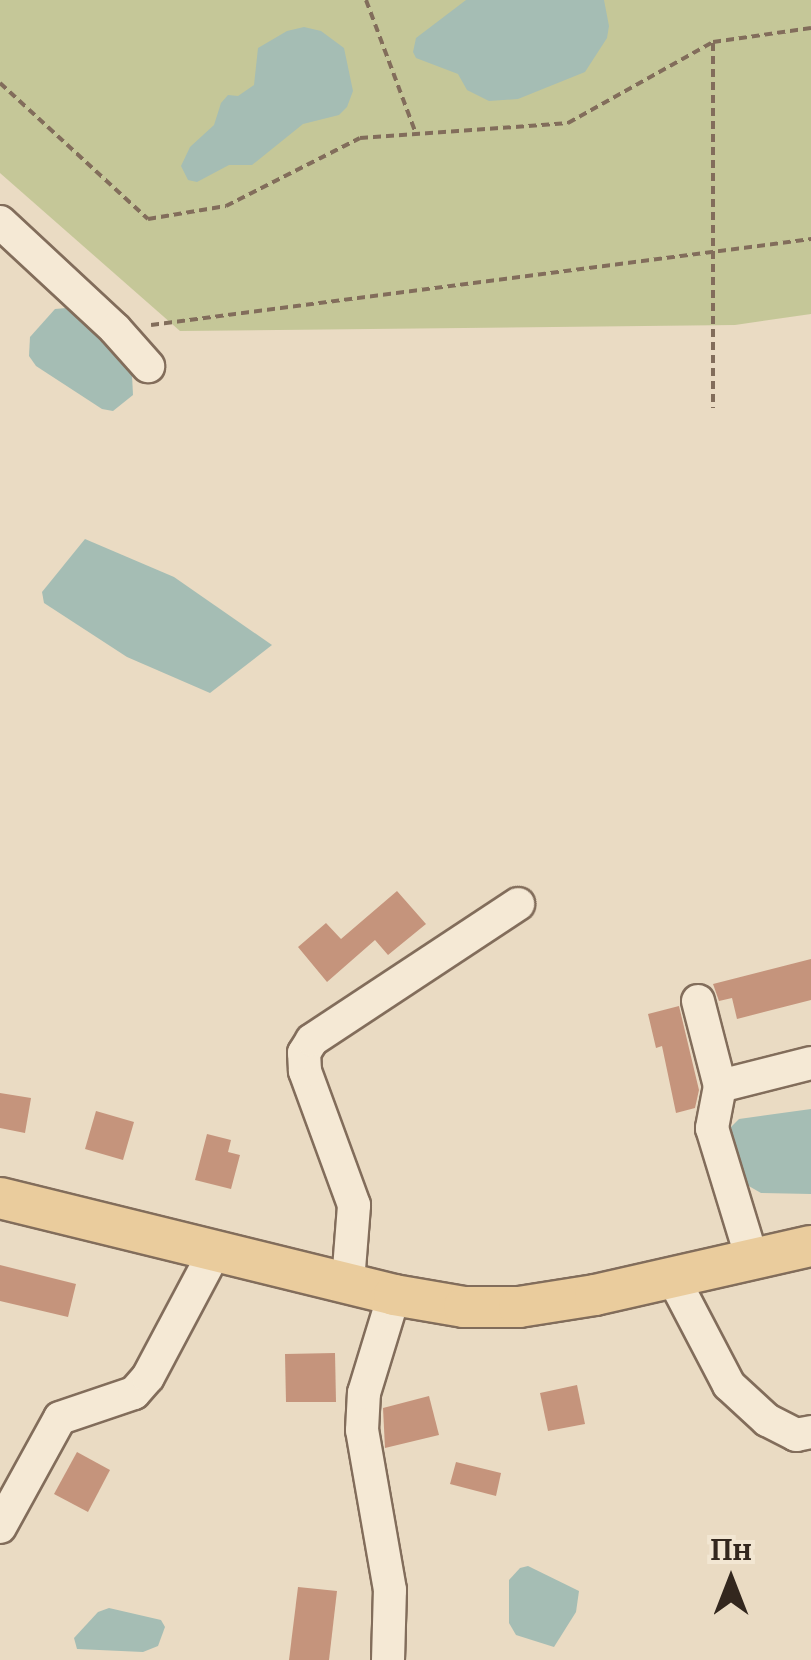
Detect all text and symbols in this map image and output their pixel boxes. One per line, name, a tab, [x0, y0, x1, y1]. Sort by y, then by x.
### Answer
north arrow	[681, 1530, 781, 1630]
text: Пн	[710, 1532, 752, 1568]

